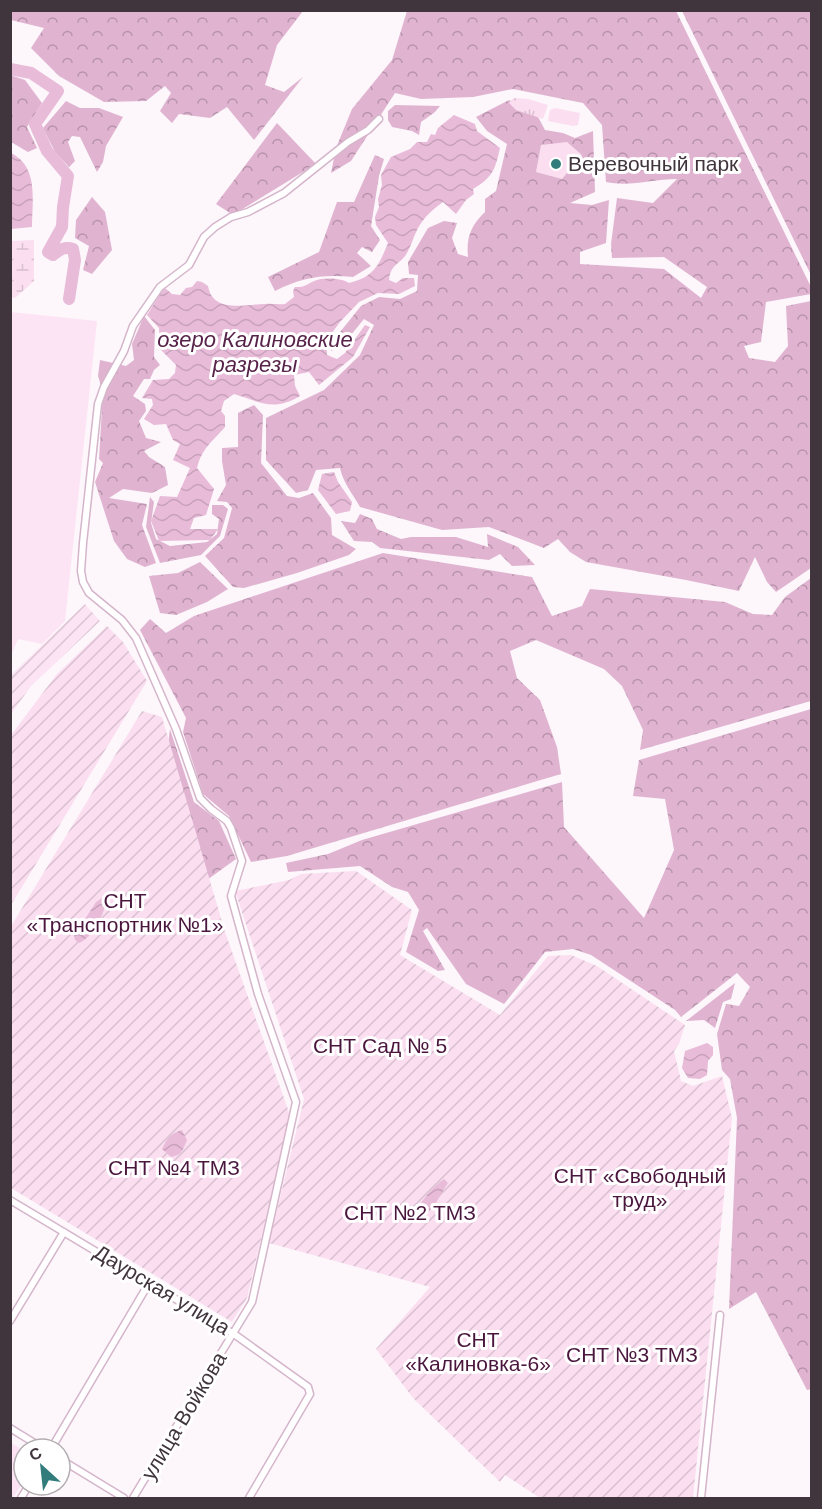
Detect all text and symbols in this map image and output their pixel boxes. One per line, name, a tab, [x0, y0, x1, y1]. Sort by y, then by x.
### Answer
place label: Веревочный парк	[568, 152, 739, 175]
marker: Веревочный парк	[549, 157, 563, 171]
water label: озеро Калиновские разрезы	[157, 327, 353, 377]
park label: СНТ «Транспортник №1»	[27, 889, 223, 936]
park label: СНТ Сад № 5	[313, 1034, 447, 1057]
park label: СНТ №4 ТМЗ	[108, 1156, 240, 1179]
park label: СНТ «Свободный труд»	[554, 1164, 726, 1211]
park label: СНТ №2 ТМЗ	[344, 1201, 476, 1224]
street label: Даурская улица	[90, 1240, 235, 1339]
park label: СНТ «Калиновка-6»	[405, 1328, 551, 1375]
park label: СНТ №3 ТМЗ	[566, 1343, 698, 1366]
street label: улица Войкова	[136, 1348, 231, 1484]
north arrow	[12, 1437, 72, 1497]
text: С	[26, 1444, 45, 1464]

